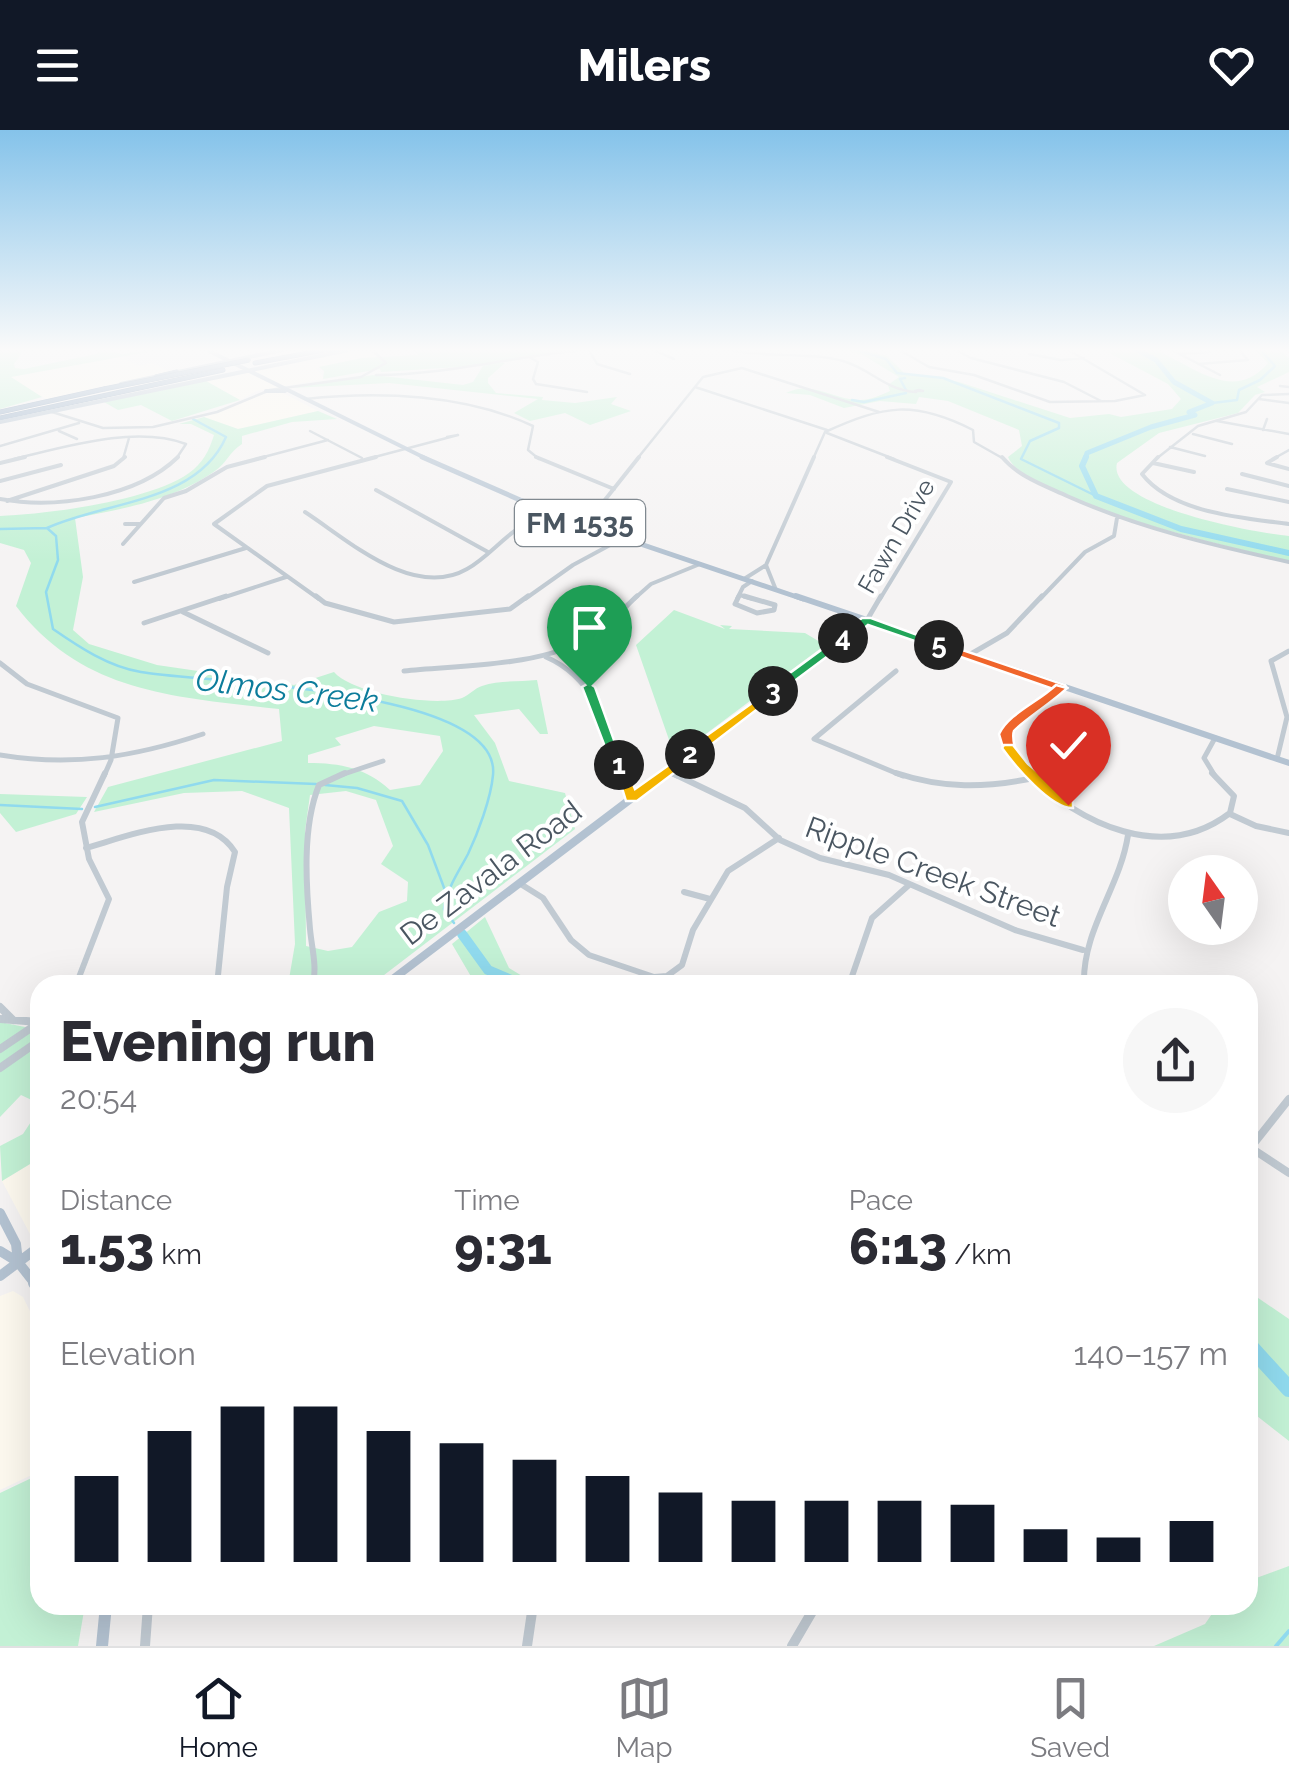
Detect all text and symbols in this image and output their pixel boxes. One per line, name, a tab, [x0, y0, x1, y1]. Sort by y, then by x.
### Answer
icon: menu	[30, 38, 85, 93]
icon: heart	[1204, 38, 1259, 93]
text: Milers	[578, 39, 711, 92]
street label: Fawn Drive	[851, 473, 941, 599]
road number: FM 1535	[515, 500, 645, 546]
pin	[547, 585, 632, 688]
icon: arrive	[562, 600, 617, 655]
pin: 4	[818, 613, 868, 663]
pin: 5	[914, 620, 964, 670]
text: 4	[835, 621, 851, 654]
text: 5	[931, 628, 947, 661]
water label: Olmos Creek	[194, 660, 381, 719]
pin: 3	[748, 666, 798, 716]
text: 3	[765, 674, 781, 707]
pin	[1026, 703, 1111, 806]
icon: check	[1041, 718, 1096, 773]
pin: 2	[665, 729, 715, 779]
text: 2	[682, 737, 698, 770]
pin: 1	[594, 740, 644, 790]
text: 1	[612, 748, 626, 781]
street label: De Zavala Road	[393, 793, 588, 952]
street label: Ripple Creek Street	[801, 809, 1066, 934]
north arrow	[1168, 855, 1258, 945]
map controls	[1168, 855, 1258, 945]
button: share	[1123, 1008, 1228, 1113]
text: Evening run	[60, 1009, 376, 1074]
text: 20:54	[60, 1079, 137, 1116]
text: Distance	[60, 1184, 172, 1217]
text: Time	[454, 1184, 520, 1217]
text: Pace	[849, 1184, 913, 1217]
text: 1.53	[60, 1217, 154, 1276]
text: 9:31	[454, 1217, 552, 1276]
text: 6:13	[849, 1217, 947, 1276]
text: km	[154, 1238, 202, 1271]
text: /km	[947, 1238, 1012, 1271]
text: Elevation	[60, 1335, 196, 1372]
text: 140–157 m	[1073, 1335, 1228, 1372]
tab: Home	[179, 1671, 258, 1764]
tab: Map	[616, 1671, 673, 1764]
tab: Saved	[1030, 1671, 1110, 1764]

